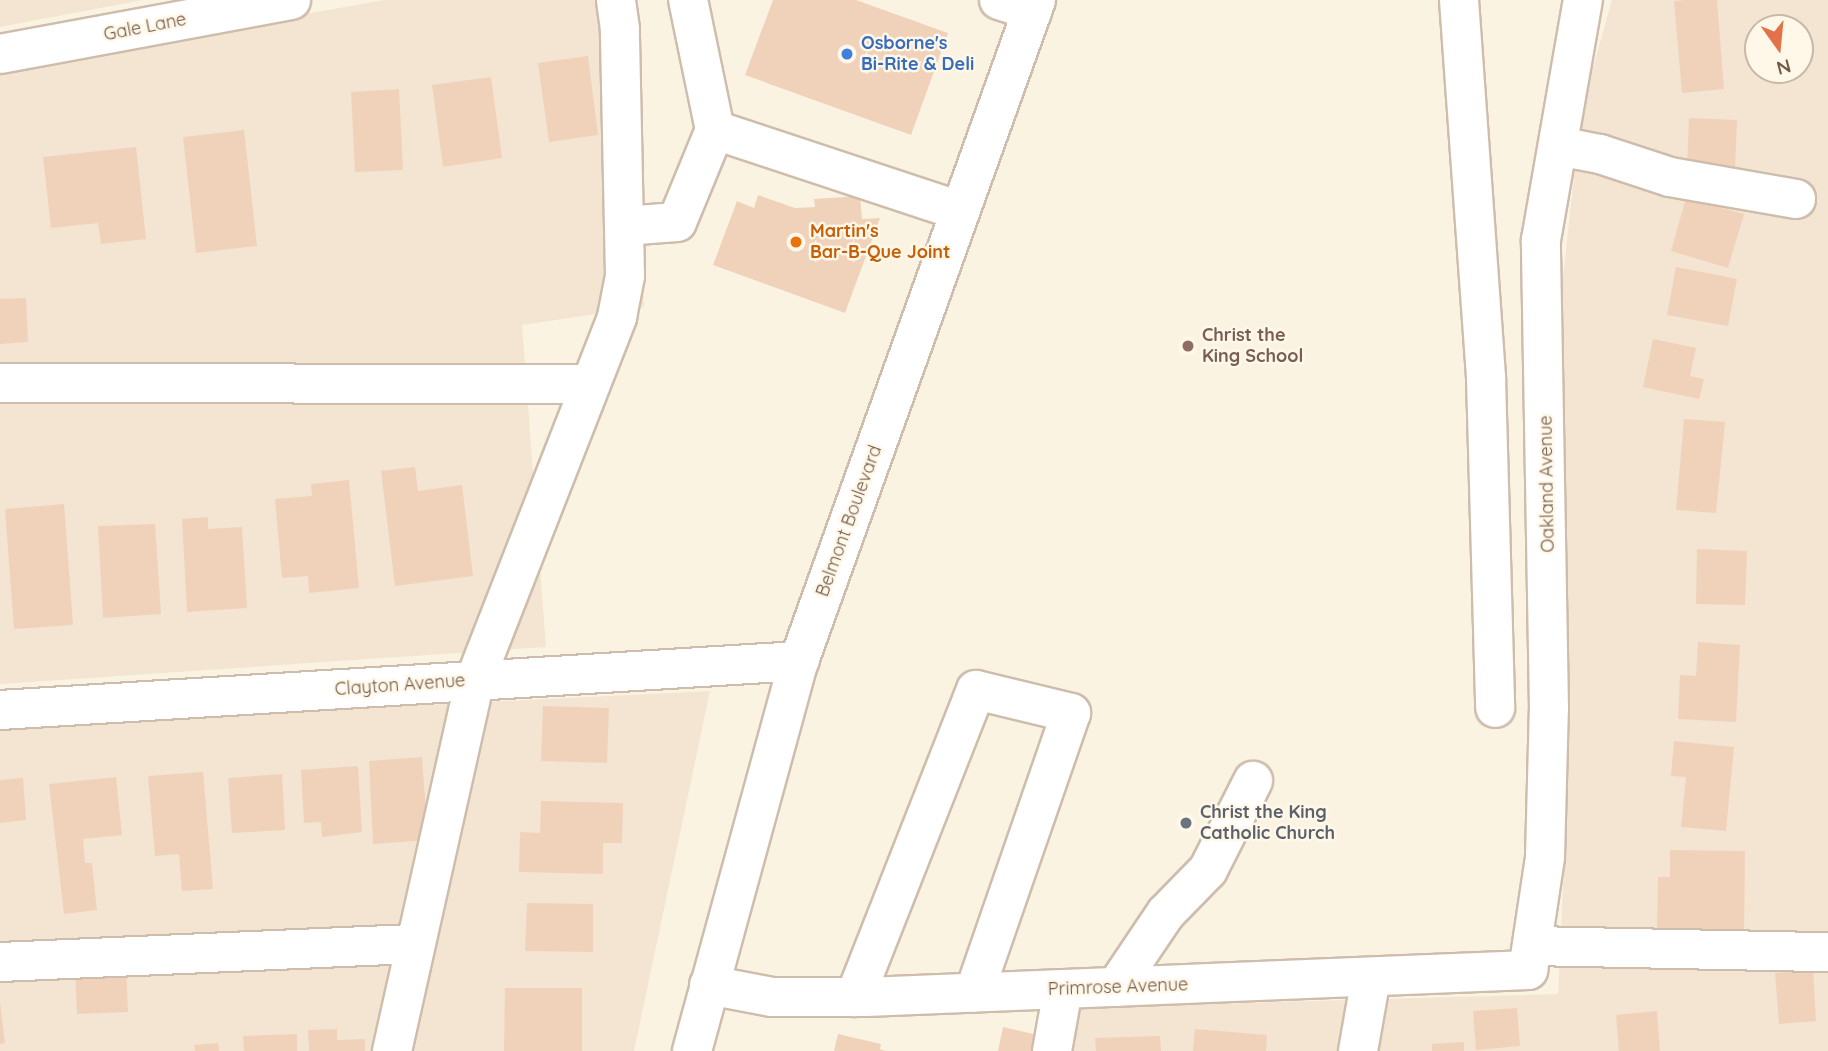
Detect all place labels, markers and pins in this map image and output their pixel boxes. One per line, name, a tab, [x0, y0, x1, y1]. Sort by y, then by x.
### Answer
place label: Osborne's Bi-Rite & Deli	[861, 33, 974, 76]
marker: Osborne's Bi-Rite & Deli	[839, 46, 855, 62]
place label: Martin's Bar-B-Que Joint	[810, 221, 950, 264]
marker: Martin's Bar-B-Que Joint	[788, 234, 804, 250]
place label: Christ the King School	[1202, 325, 1303, 368]
marker: Christ the King School	[1180, 338, 1196, 354]
place label: Christ the King Catholic Church	[1200, 802, 1335, 844]
marker: Christ the King Catholic Church	[1178, 815, 1194, 831]

